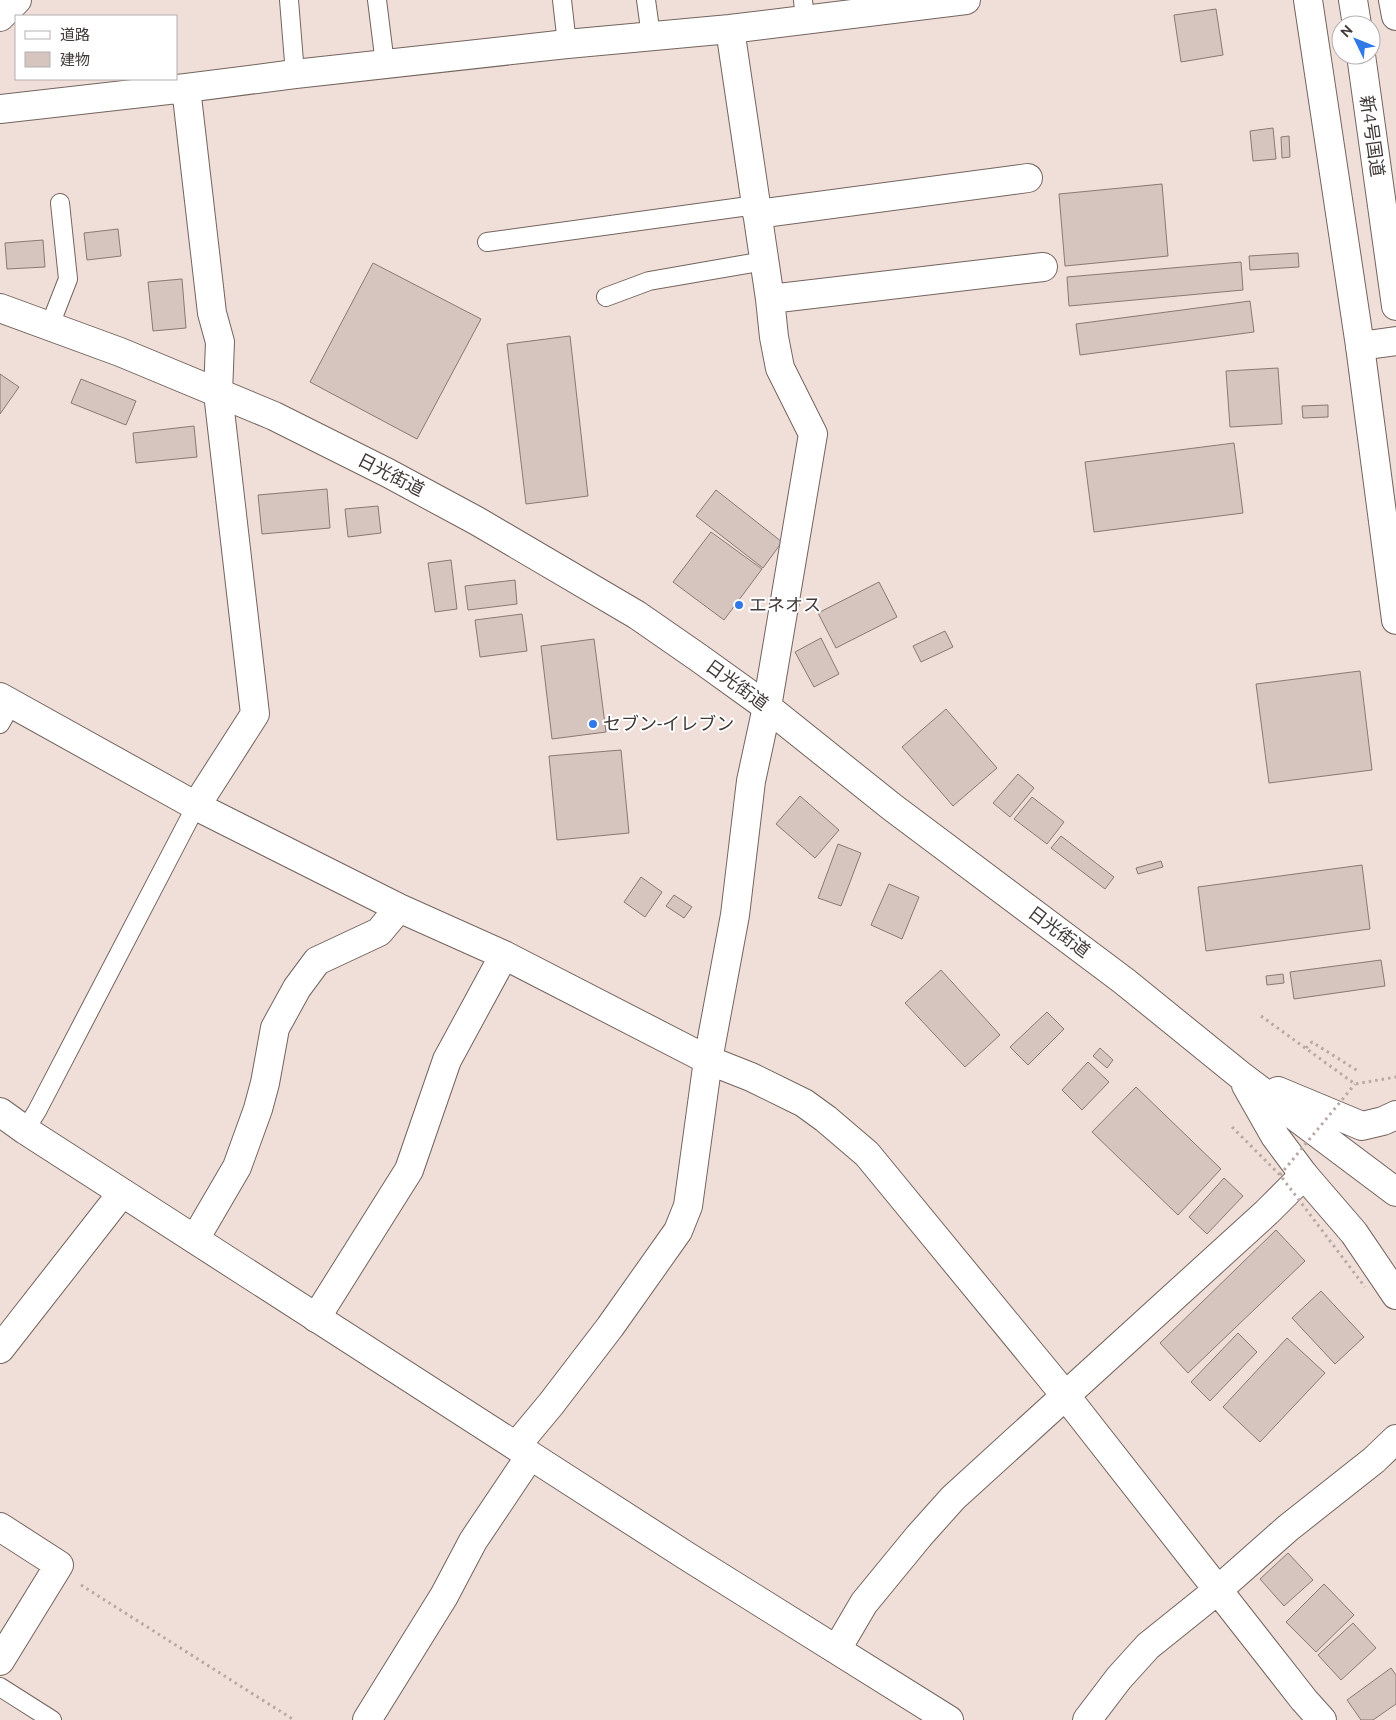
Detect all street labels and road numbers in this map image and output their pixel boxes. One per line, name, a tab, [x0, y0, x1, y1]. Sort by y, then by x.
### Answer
street label: 新4号国道	[1357, 94, 1389, 178]
street label: 日光街道	[355, 449, 428, 499]
street label: 日光街道	[703, 655, 773, 713]
street label: 日光街道	[1025, 902, 1094, 961]

